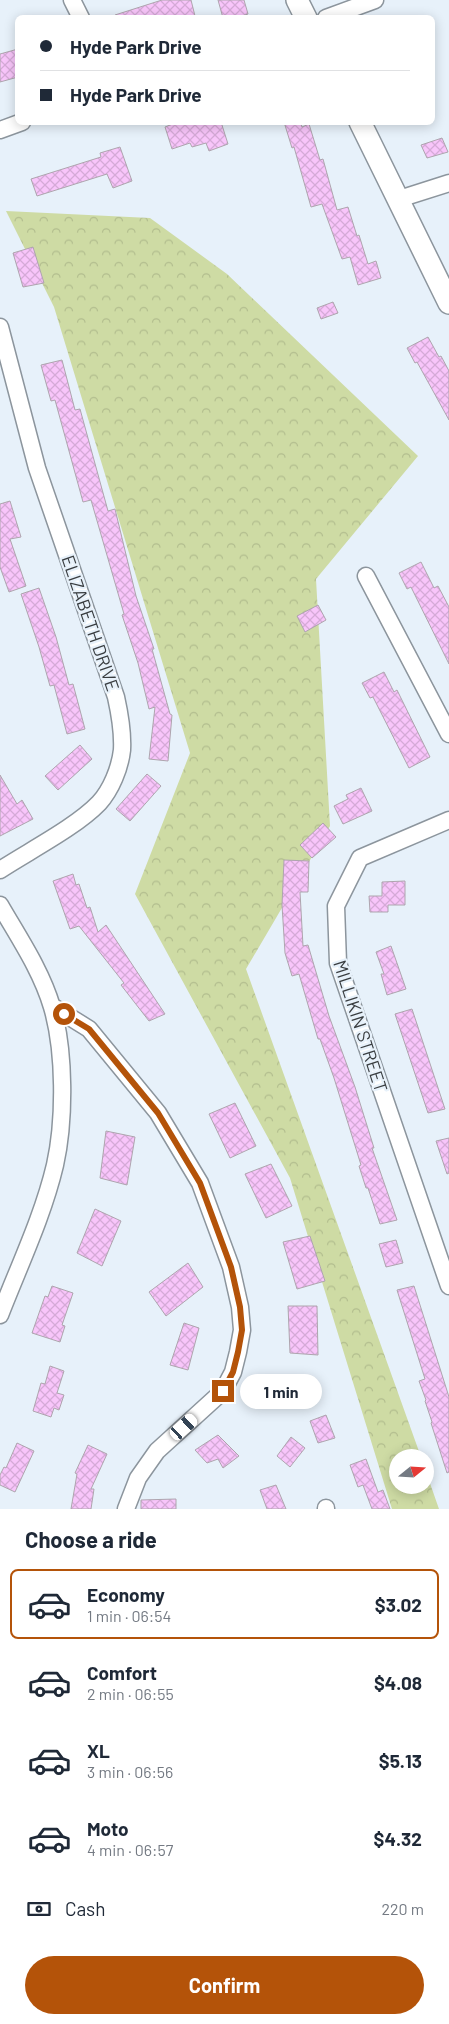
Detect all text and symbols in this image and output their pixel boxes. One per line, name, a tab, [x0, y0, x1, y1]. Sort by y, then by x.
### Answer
text: Hyde Park Drive	[70, 35, 202, 58]
text: Hyde Park Drive	[70, 83, 202, 106]
street label: ELIZABETH DRIVE	[57, 552, 125, 694]
street label: MILLIKIN STREET	[329, 957, 393, 1095]
route start	[53, 1003, 75, 1025]
callout: 1 min	[240, 1374, 323, 1408]
route end	[212, 1380, 234, 1402]
text: 1 min	[263, 1382, 299, 1401]
car	[167, 1411, 200, 1443]
north arrow	[389, 1449, 434, 1494]
map controls	[389, 1449, 434, 1494]
text: Choose a ride	[25, 1526, 157, 1552]
icon: car	[27, 1582, 72, 1627]
text: Economy	[87, 1583, 165, 1606]
text: $3.02	[375, 1593, 422, 1616]
text: 1 min · 06:54	[87, 1606, 171, 1625]
icon: car	[27, 1660, 72, 1705]
text: Comfort	[87, 1661, 157, 1684]
text: $4.08	[374, 1671, 422, 1694]
text: 2 min · 06:55	[87, 1684, 174, 1703]
icon: car	[27, 1738, 72, 1783]
text: XL	[87, 1739, 110, 1762]
text: $5.13	[379, 1749, 422, 1772]
text: 3 min · 06:56	[87, 1762, 173, 1781]
icon: car	[27, 1816, 72, 1861]
text: Moto	[87, 1817, 129, 1840]
text: $4.32	[374, 1827, 422, 1850]
text: 4 min · 06:57	[87, 1840, 173, 1859]
icon: cash	[25, 1895, 53, 1923]
text: Cash	[65, 1897, 106, 1920]
text: 220 m	[381, 1899, 424, 1918]
button: Confirm	[25, 1956, 424, 2014]

